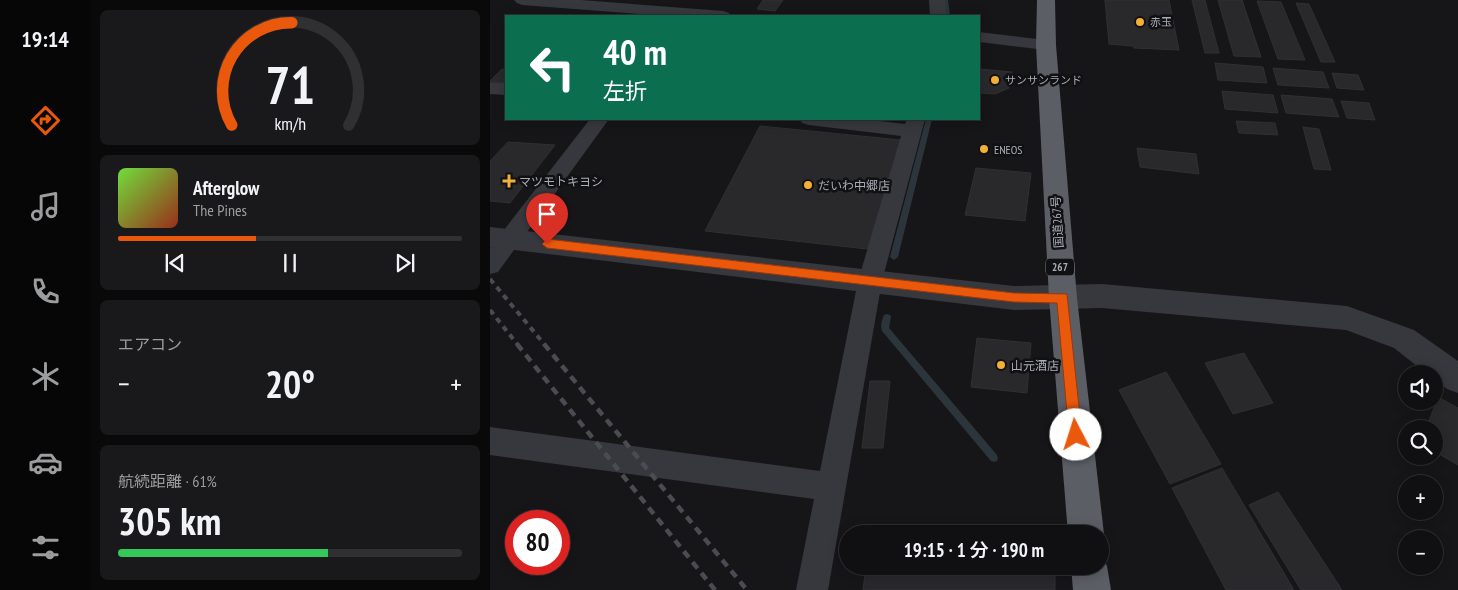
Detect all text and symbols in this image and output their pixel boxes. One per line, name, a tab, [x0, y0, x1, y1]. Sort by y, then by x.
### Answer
place label: 赤玉	[1150, 15, 1172, 29]
marker: 赤玉	[1134, 16, 1146, 28]
text: 19:14	[21, 25, 69, 53]
text: 40 m	[603, 29, 667, 75]
icon: left	[520, 35, 585, 100]
text: 71	[265, 51, 315, 118]
place label: サンサンランド	[1005, 73, 1082, 87]
marker: サンサンランド	[989, 74, 1001, 86]
text: 左折	[603, 77, 647, 105]
icon: directions	[28, 103, 63, 138]
text: km/h	[274, 112, 306, 135]
place label: ENEOS	[994, 142, 1022, 157]
marker: ENEOS	[978, 143, 990, 155]
place label: マツモトキヨシ	[519, 174, 603, 189]
marker: マツモトキヨシ	[503, 175, 515, 187]
text: Afterglow	[193, 176, 259, 200]
place label: だいわ中郷店	[818, 178, 890, 193]
marker: だいわ中郷店	[802, 179, 814, 191]
icon: music	[28, 189, 63, 224]
pin	[526, 193, 568, 244]
street label: 国道267号	[1048, 195, 1066, 249]
text: The Pines	[193, 200, 247, 220]
icon: arrive	[533, 200, 561, 228]
icon: previous	[161, 249, 189, 277]
icon: pause	[276, 249, 304, 277]
icon: next	[391, 249, 419, 277]
road number: 267	[1046, 258, 1074, 276]
icon: phone	[28, 274, 63, 309]
text: エアコン	[118, 334, 182, 354]
place label: 山元酒店	[1011, 358, 1059, 373]
icon: climate	[28, 359, 63, 394]
text: 20°	[265, 359, 315, 408]
marker: 山元酒店	[995, 359, 1007, 371]
text: −	[118, 365, 130, 402]
text: +	[450, 365, 462, 402]
map controls	[1398, 365, 1443, 575]
button: sound	[1398, 365, 1443, 410]
position arrow	[1049, 408, 1101, 460]
button: search	[1398, 420, 1443, 465]
icon: car	[28, 445, 63, 480]
text: 航続距離 · 61%	[118, 471, 217, 491]
button: +	[1398, 475, 1443, 520]
text: 305 km	[118, 496, 221, 545]
speed limit sign: 80	[505, 510, 570, 575]
icon: filters	[28, 530, 63, 565]
button: −	[1398, 530, 1443, 575]
text: 19:15 · 1 分 · 190 m	[904, 538, 1044, 562]

